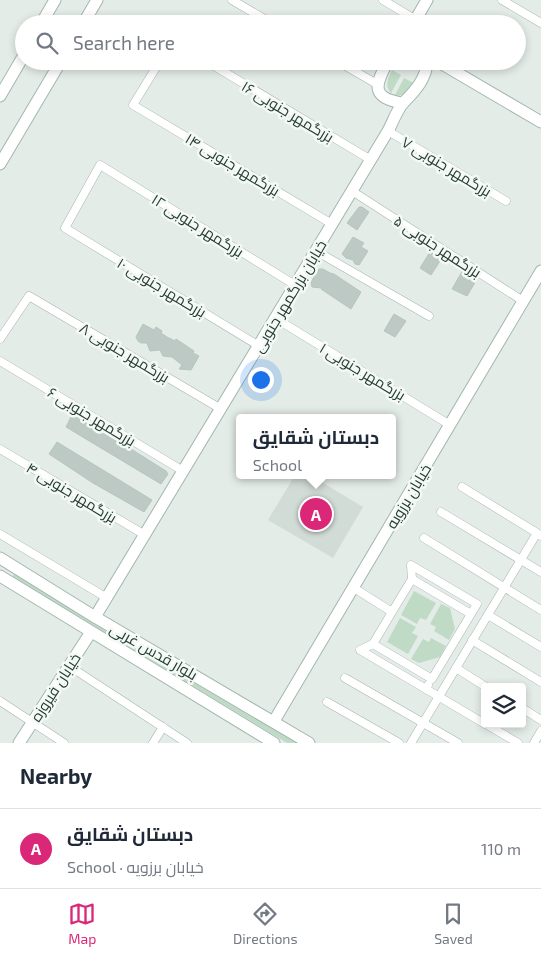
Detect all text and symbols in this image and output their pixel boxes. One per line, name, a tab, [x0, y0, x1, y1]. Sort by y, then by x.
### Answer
search box	[15, 15, 526, 70]
icon: search	[33, 29, 61, 57]
text: Search here	[73, 31, 175, 54]
street label: بزرگمهر جنوبی ۱۶	[238, 76, 337, 147]
street label: بزرگمهر جنوبی ۱۴	[181, 129, 284, 201]
street label: بزرگمهر جنوبی ۷	[398, 132, 495, 202]
street label: بزرگمهر جنوبی ۱۲	[148, 190, 247, 262]
street label: بزرگمهر جنوبی ۵	[390, 211, 485, 283]
street label: خیابان بزرگمهر جنوبی	[248, 236, 331, 357]
street label: بزرگمهر جنوبی ۱۰	[113, 253, 210, 322]
street label: بزرگمهر جنوبی ۸	[76, 318, 173, 388]
street label: بزرگمهر جنوبی ۱	[316, 338, 409, 405]
your location	[248, 367, 274, 393]
street label: بزرگمهر جنوبی ۶	[44, 383, 139, 451]
popup	[236, 414, 396, 479]
text: دبستان شقایق	[253, 425, 379, 448]
text: School	[253, 455, 302, 474]
street label: بزرگمهر جنوبی ۴	[22, 458, 121, 528]
street label: خیابان برزویه	[382, 460, 436, 533]
pin: A	[300, 495, 332, 533]
street label: بلوار قدس غربی	[106, 619, 201, 685]
street label: خیابان فیروزه	[26, 649, 85, 726]
map controls	[481, 683, 526, 728]
button: layers	[481, 683, 526, 728]
text: Nearby	[20, 763, 92, 788]
text: دبستان شقایق	[67, 822, 193, 845]
text: A	[31, 839, 41, 858]
text: 110 m	[481, 839, 521, 858]
text: School · خیابان برزویه	[67, 857, 204, 876]
tab: Map	[68, 900, 96, 947]
tab: Directions	[233, 900, 298, 947]
tab: Saved	[434, 900, 473, 947]

